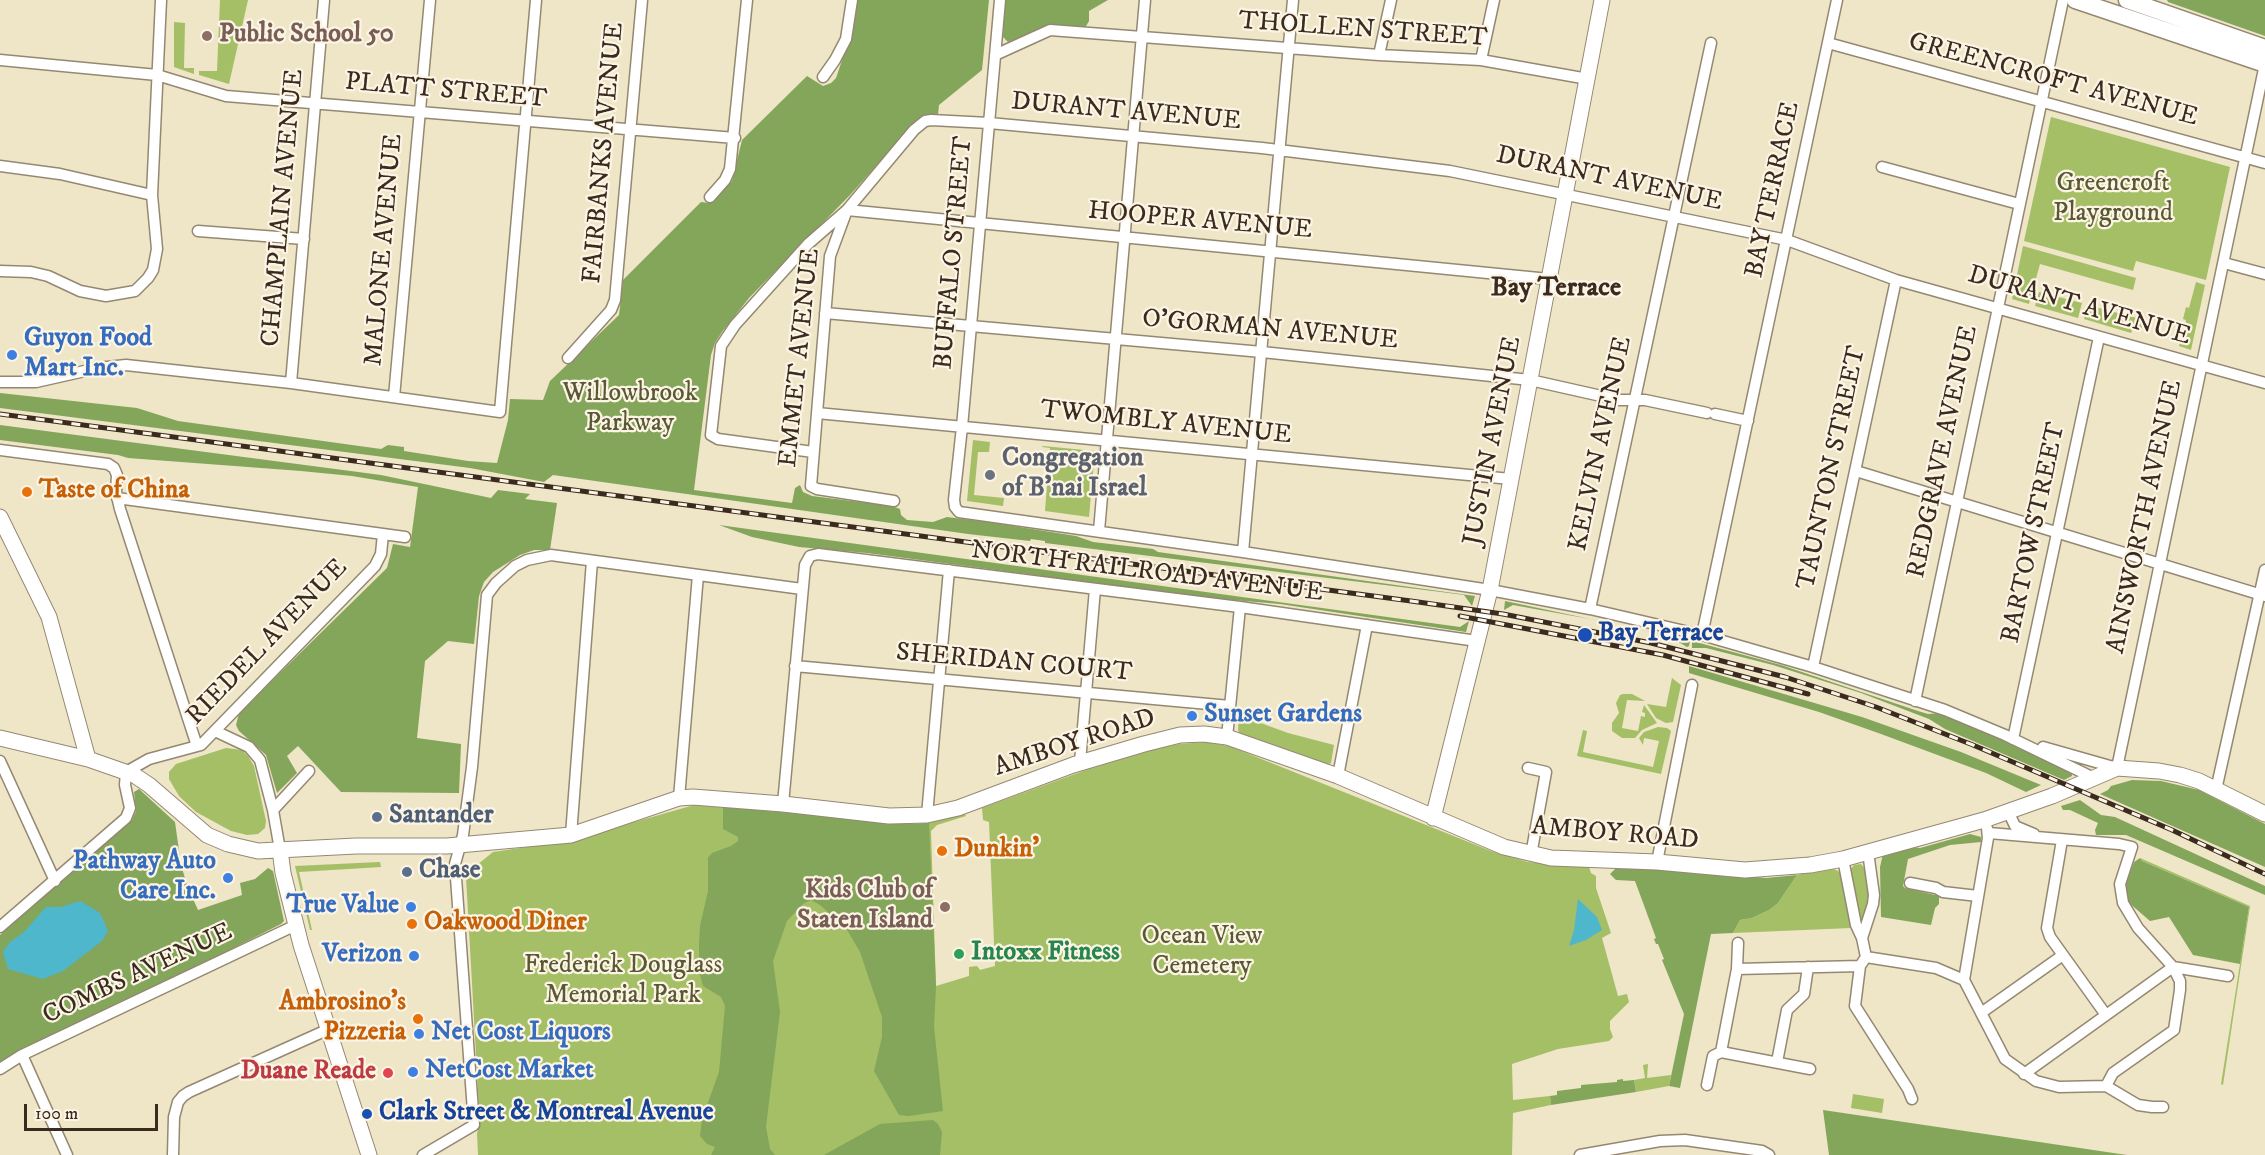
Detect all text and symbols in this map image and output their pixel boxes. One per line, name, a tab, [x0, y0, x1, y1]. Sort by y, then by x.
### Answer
street label: THOLLEN STREET	[1238, 7, 1488, 55]
place label: Public School 50	[219, 20, 394, 52]
street label: FAIRBANKS AVENUE	[578, 21, 632, 285]
street label: GREENCROFT AVENUE	[1905, 27, 2201, 135]
marker: Public School 50	[200, 29, 214, 43]
street label: CHAMPLAIN AVENUE	[256, 68, 312, 348]
street label: PLATT STREET	[344, 68, 548, 116]
street label: DURANT AVENUE	[1010, 87, 1242, 139]
street label: BAY TERRACE	[1740, 99, 1808, 281]
street label: MALONE AVENUE	[359, 133, 411, 367]
street label: BUFFALO STREET	[929, 135, 981, 371]
street label: DURANT AVENUE	[1493, 141, 1725, 219]
park label: Greencroft Playground	[2053, 169, 2173, 230]
street label: HOOPER AVENUE	[1087, 197, 1313, 247]
street label: EMMET AVENUE	[774, 247, 828, 469]
street label: DURANT AVENUE	[1964, 260, 2194, 354]
district label: Bay Terrace	[1491, 273, 1621, 305]
street label: O'GORMAN AVENUE	[1141, 304, 1399, 358]
street label: REDGRAVE AVENUE	[1902, 323, 1986, 581]
place label: Guyon Food Mart Inc.	[24, 324, 152, 386]
street label: JUSTIN AVENUE	[1458, 334, 1530, 548]
street label: KELVIN AVENUE	[1564, 334, 1640, 554]
street label: TAUNTON STREET	[1792, 343, 1874, 593]
marker: Guyon Food Mart Inc.	[5, 348, 19, 362]
street label: AINSWORTH AVENUE	[2102, 377, 2190, 657]
park label: Willowbrook Parkway	[562, 379, 698, 440]
street label: TWOMBLY AVENUE	[1039, 395, 1293, 453]
street label: BARTOW STREET	[1996, 420, 2074, 646]
place label: Congregation of B'nai Israel	[1002, 444, 1147, 506]
marker: Congregation of B'nai Israel	[983, 468, 997, 482]
place label: Taste of China	[39, 476, 189, 508]
marker: Taste of China	[20, 485, 34, 499]
street label: NORTH RAILROAD AVENUE	[969, 536, 1325, 610]
street label: RIEDEL AVENUE	[181, 553, 355, 733]
place label: Bay Terrace	[1598, 619, 1723, 651]
marker: Bay Terrace	[1576, 626, 1594, 644]
street label: SHERIDAN COURT	[895, 638, 1133, 690]
place label: Sunset Gardens	[1204, 700, 1362, 732]
street label: AMBOY ROAD	[990, 703, 1160, 785]
marker: Sunset Gardens	[1185, 709, 1199, 723]
place label: Santander	[389, 801, 493, 833]
marker: Santander	[370, 810, 384, 824]
street label: AMBOY ROAD	[1530, 812, 1700, 858]
place label: Dunkin'	[954, 835, 1039, 867]
marker: Dunkin'	[935, 844, 949, 858]
place label: Pathway Auto Care Inc.	[73, 847, 216, 909]
place label: Chase	[419, 856, 480, 888]
marker: Chase	[400, 865, 414, 879]
marker: Pathway Auto Care Inc.	[221, 871, 235, 885]
place label: Kids Club of Staten Island	[797, 876, 933, 938]
place label: True Value	[286, 891, 399, 923]
marker: True Value	[404, 900, 418, 914]
marker: Kids Club of Staten Island	[938, 900, 952, 914]
place label: Oakwood Diner	[424, 908, 587, 940]
street label: COMBS AVENUE	[38, 917, 238, 1033]
marker: Oakwood Diner	[405, 917, 419, 931]
park label: Ocean View Cemetery	[1142, 922, 1262, 984]
place label: Intoxx Fitness	[971, 938, 1120, 970]
place label: Verizon	[322, 940, 402, 972]
marker: Intoxx Fitness	[952, 947, 966, 961]
marker: Verizon	[407, 949, 421, 963]
park label: Frederick Douglass Memorial Park	[524, 951, 722, 1012]
place label: Ambrosino's Pizzeria	[279, 988, 406, 1050]
marker: Ambrosino's Pizzeria	[411, 1012, 425, 1026]
place label: Net Cost Liquors	[431, 1018, 611, 1050]
marker: Net Cost Liquors	[412, 1027, 426, 1041]
place label: NetCost Market	[425, 1056, 594, 1088]
place label: Duane Reade	[240, 1057, 376, 1089]
marker: NetCost Market	[406, 1065, 420, 1079]
marker: Duane Reade	[381, 1066, 395, 1080]
scale bar	[27, 1092, 160, 1130]
place label: Clark Street & Montreal Avenue	[379, 1098, 713, 1130]
text: 100 m	[35, 1103, 78, 1125]
marker: Clark Street & Montreal Avenue	[360, 1107, 374, 1121]

